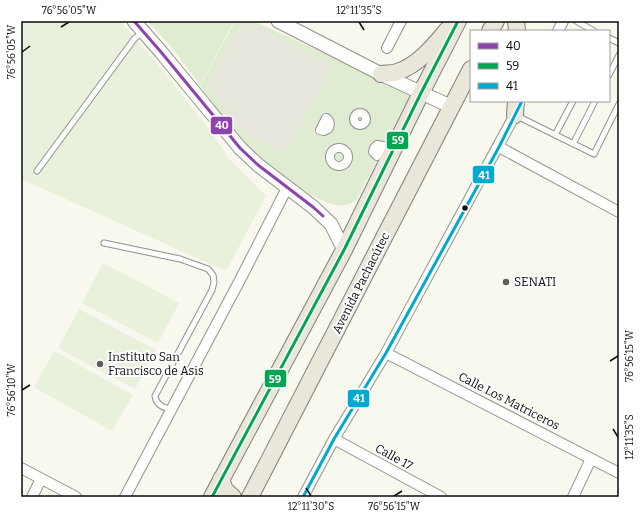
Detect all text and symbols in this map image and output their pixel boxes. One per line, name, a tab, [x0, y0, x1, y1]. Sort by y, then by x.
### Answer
text: 76°56'05"W	[42, 5, 97, 17]
text: 12°11'35"S	[336, 5, 382, 17]
text: 76°56'05"W	[6, 24, 18, 79]
legend	[470, 30, 610, 102]
text: 40	[506, 39, 521, 53]
text: 59	[506, 59, 519, 73]
text: 41	[506, 79, 518, 93]
line badge: 40	[210, 116, 233, 135]
text: 40	[215, 119, 229, 132]
line badge: 59	[386, 131, 409, 150]
text: 59	[392, 134, 405, 147]
line badge: 41	[472, 165, 495, 184]
text: 41	[478, 169, 490, 182]
unlabelled marker	[460, 203, 470, 213]
street label: Avenida Pachacútec	[329, 230, 393, 336]
place label: SENATI	[514, 275, 556, 289]
marker: SENATI	[501, 277, 511, 287]
text: 76°56'15"W	[624, 329, 636, 382]
place label: Instituto San Francisco de Asis	[108, 350, 204, 378]
marker: Instituto San Francisco de Asis	[95, 359, 105, 369]
text: 76°56'10"W	[6, 363, 18, 416]
line badge: 59	[264, 369, 287, 388]
street label: Calle Los Matriceros	[456, 369, 562, 433]
text: 59	[269, 373, 282, 386]
line badge: 41	[347, 389, 370, 408]
text: 41	[353, 392, 365, 405]
text: 12°11'35"S	[624, 414, 636, 460]
street label: Calle 17	[373, 441, 415, 473]
text: 12°11'30"S	[288, 501, 334, 513]
text: 76°56'15"W	[368, 501, 421, 513]

